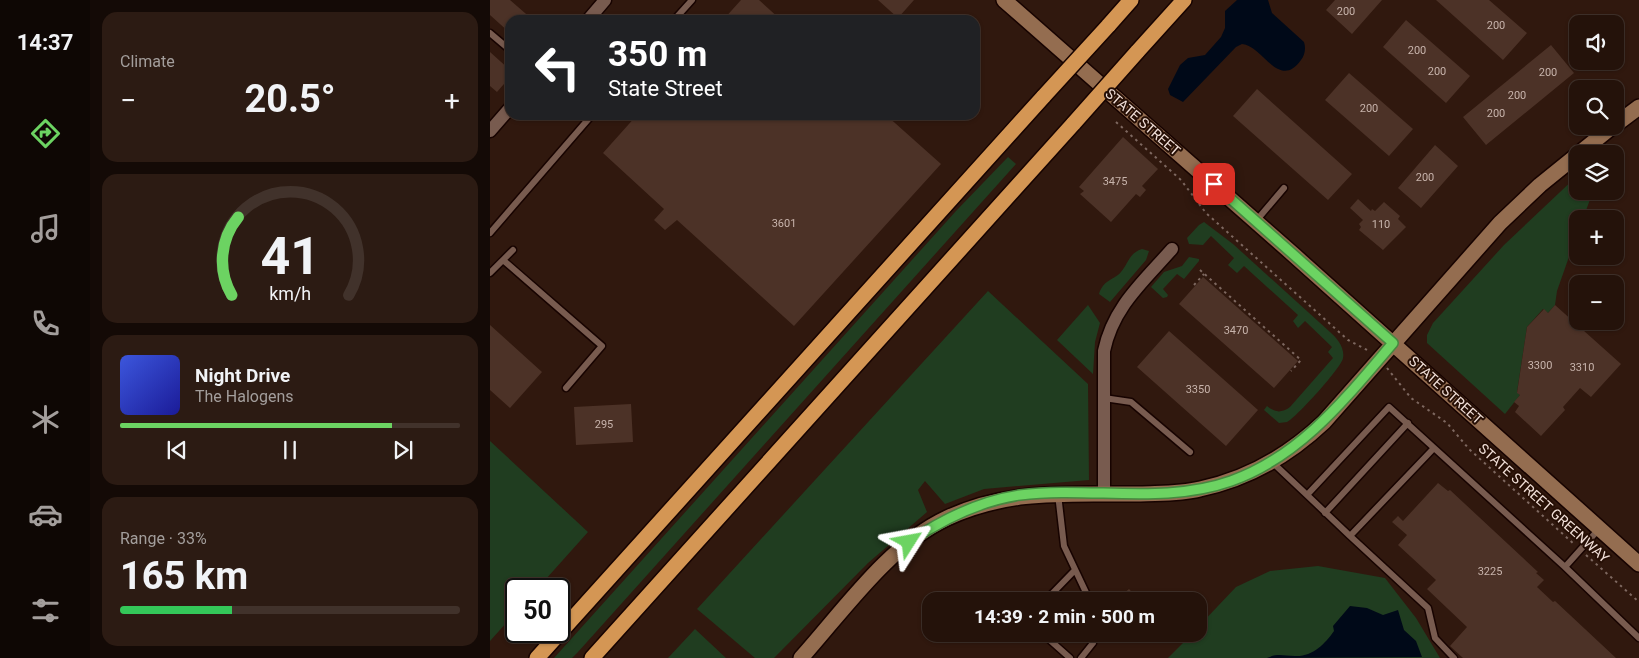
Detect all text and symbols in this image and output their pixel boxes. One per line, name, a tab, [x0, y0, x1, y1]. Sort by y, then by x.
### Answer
house number: 200	[1337, 5, 1355, 18]
map controls	[1569, 15, 1624, 330]
button: sound	[1569, 15, 1624, 70]
house number: 200	[1487, 19, 1505, 32]
text: 14:37	[17, 30, 73, 55]
text: 350 m	[608, 34, 707, 75]
icon: left	[525, 35, 590, 100]
house number: 200	[1408, 44, 1426, 57]
text: Climate	[120, 52, 175, 71]
house number: 200	[1428, 65, 1446, 78]
house number: 200	[1539, 66, 1557, 79]
text: State Street	[608, 76, 723, 101]
text: 20.5°	[244, 77, 336, 121]
button: search	[1569, 80, 1624, 135]
text: −	[120, 84, 136, 117]
text: +	[444, 84, 460, 117]
street label: STATE STREET	[1102, 85, 1184, 159]
house number: 200	[1508, 89, 1526, 102]
house number: 200	[1360, 102, 1378, 115]
house number: 200	[1487, 107, 1505, 120]
icon: directions	[28, 116, 63, 151]
button: layers	[1569, 145, 1624, 200]
pin	[1193, 163, 1235, 205]
icon: arrive	[1200, 170, 1228, 198]
house number: 200	[1416, 171, 1434, 184]
house number: 3475	[1103, 175, 1127, 188]
button: +	[1569, 210, 1624, 265]
icon: music	[28, 211, 63, 246]
house number: 3601	[772, 217, 796, 230]
house number: 110	[1372, 218, 1390, 231]
text: 41	[260, 226, 320, 287]
button: −	[1569, 275, 1624, 330]
text: km/h	[269, 283, 311, 304]
icon: phone	[28, 306, 63, 341]
house number: 3470	[1224, 324, 1248, 337]
street label: STATE STREET	[1406, 353, 1487, 428]
house number: 3300	[1528, 359, 1552, 372]
house number: 3310	[1570, 361, 1594, 374]
text: Night Drive	[195, 364, 290, 387]
house number: 3350	[1186, 383, 1210, 396]
text: The Halogens	[195, 387, 294, 406]
icon: climate	[28, 402, 63, 437]
house number: 295	[595, 418, 613, 431]
icon: previous	[163, 436, 191, 464]
icon: pause	[276, 436, 304, 464]
icon: next	[389, 436, 417, 464]
street label: STATE STREET GREENWAY	[1475, 440, 1613, 566]
icon: car	[28, 497, 63, 532]
position arrow	[882, 515, 934, 567]
text: Range · 33%	[120, 529, 207, 548]
text: 165 km	[120, 554, 248, 598]
house number: 3225	[1478, 565, 1502, 578]
speed limit sign: 50	[505, 578, 570, 643]
icon: filters	[28, 593, 63, 628]
text: 14:39 · 2 min · 500 m	[974, 605, 1155, 628]

